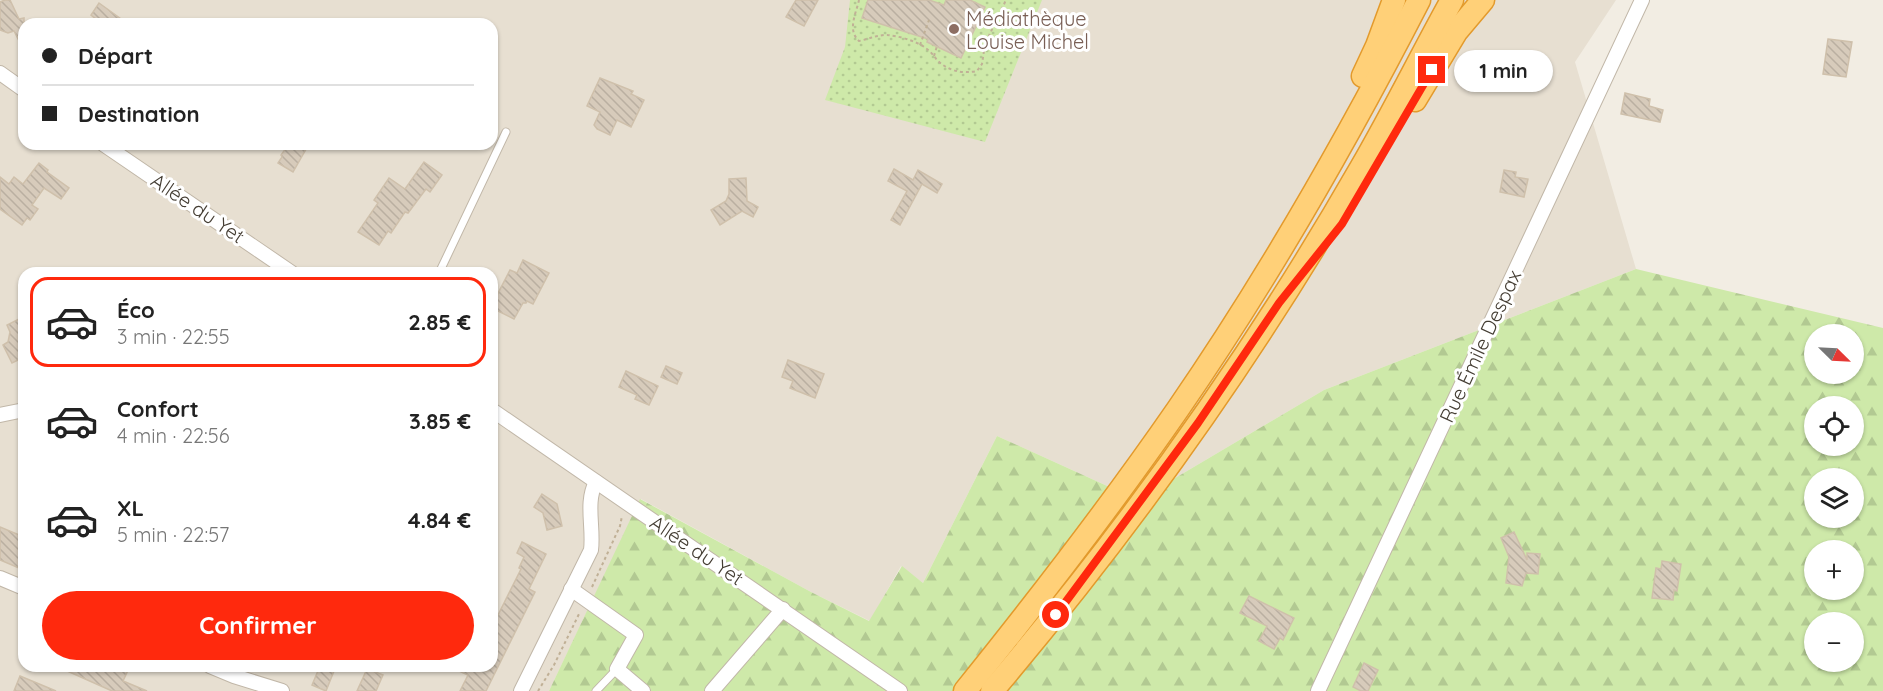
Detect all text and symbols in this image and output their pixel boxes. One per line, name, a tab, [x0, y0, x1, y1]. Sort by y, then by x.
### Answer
place label: Médiathèque Louise Michel	[966, 6, 1089, 54]
marker: Médiathèque Louise Michel	[947, 22, 961, 36]
text: Départ	[78, 42, 153, 70]
callout: 1 min	[1453, 49, 1552, 91]
route end	[1418, 56, 1445, 83]
text: 1 min	[1479, 58, 1528, 83]
text: Destination	[78, 100, 200, 128]
street label: Allée du Yet	[146, 168, 250, 249]
street label: Rue Émile Despax	[1434, 266, 1526, 426]
icon: car	[45, 295, 99, 349]
text: Éco	[117, 296, 155, 324]
text: 2.85 €	[408, 308, 471, 336]
text: 3 min · 22:55	[117, 324, 230, 349]
north arrow	[1804, 324, 1864, 384]
map controls	[1804, 324, 1864, 672]
icon: car	[45, 394, 99, 448]
text: Confort	[117, 395, 199, 423]
button: locate	[1804, 396, 1864, 456]
text: 3.85 €	[409, 407, 471, 435]
text: 4 min · 22:56	[117, 423, 229, 448]
button: layers	[1804, 468, 1864, 528]
icon: car	[45, 493, 99, 547]
text: XL	[117, 494, 144, 522]
text: 4.84 €	[408, 506, 471, 534]
street label: Allée du Yet	[645, 510, 749, 591]
text: 5 min · 22:57	[117, 522, 229, 547]
button: +	[1804, 540, 1864, 600]
button: Confirmer	[42, 591, 474, 660]
route start	[1042, 601, 1069, 628]
button: −	[1804, 612, 1864, 672]

